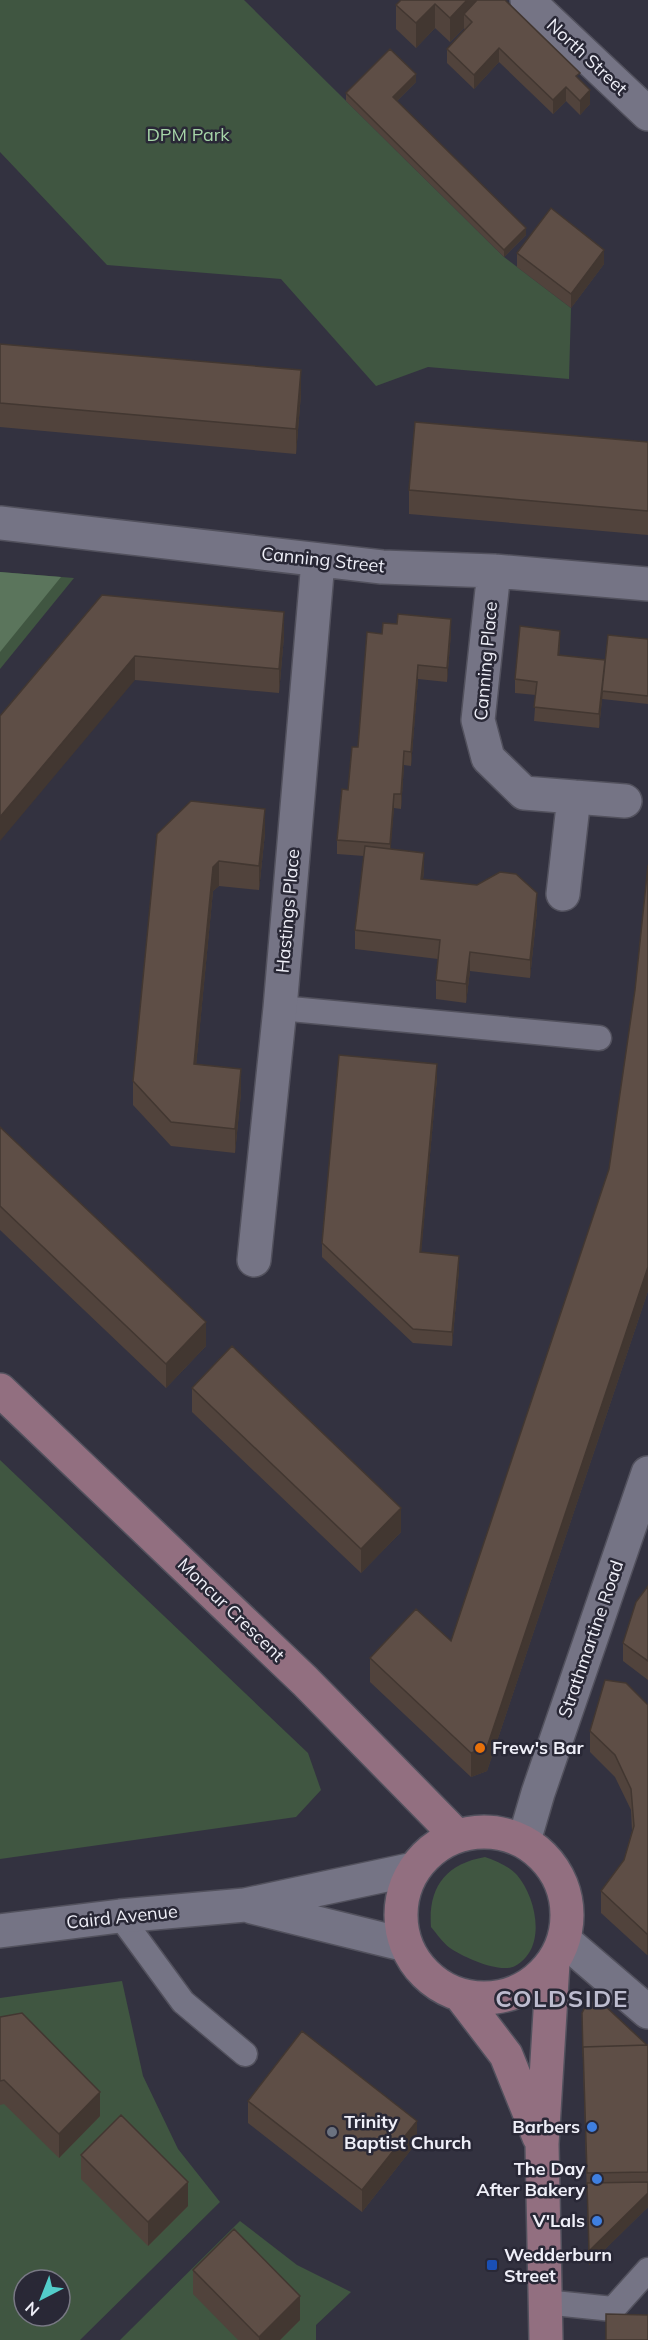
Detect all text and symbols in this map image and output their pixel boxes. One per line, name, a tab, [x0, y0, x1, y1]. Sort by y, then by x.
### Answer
street label: North Street	[542, 13, 633, 100]
park label: DPM Park	[146, 123, 230, 146]
street label: Canning Street	[260, 542, 386, 577]
street label: Canning Place	[469, 600, 502, 722]
street label: Hastings Place	[271, 848, 304, 974]
street label: Moncur Crescent	[173, 1553, 290, 1666]
street label: Strathmartine Road	[553, 1557, 628, 1721]
place label: Frew's Bar	[492, 1736, 585, 1759]
marker: Frew's Bar	[473, 1741, 487, 1755]
street label: Caird Avenue	[65, 1899, 179, 1934]
district label: COLDSIDE	[495, 1983, 629, 2013]
place label: Trinity Baptist Church	[344, 2110, 472, 2154]
place label: Barbers	[512, 2115, 580, 2138]
marker: Barbers	[585, 2120, 599, 2134]
marker: Trinity Baptist Church	[325, 2125, 339, 2139]
place label: The Day After Bakery	[476, 2157, 585, 2201]
marker: The Day After Bakery	[590, 2172, 604, 2186]
place label: V'Lals	[532, 2209, 585, 2232]
marker: V'Lals	[590, 2214, 604, 2228]
place label: Wedderburn Street	[504, 2243, 612, 2287]
marker: Wedderburn Street	[485, 2258, 499, 2272]
north arrow	[12, 2268, 72, 2328]
text: N	[21, 2298, 43, 2321]

